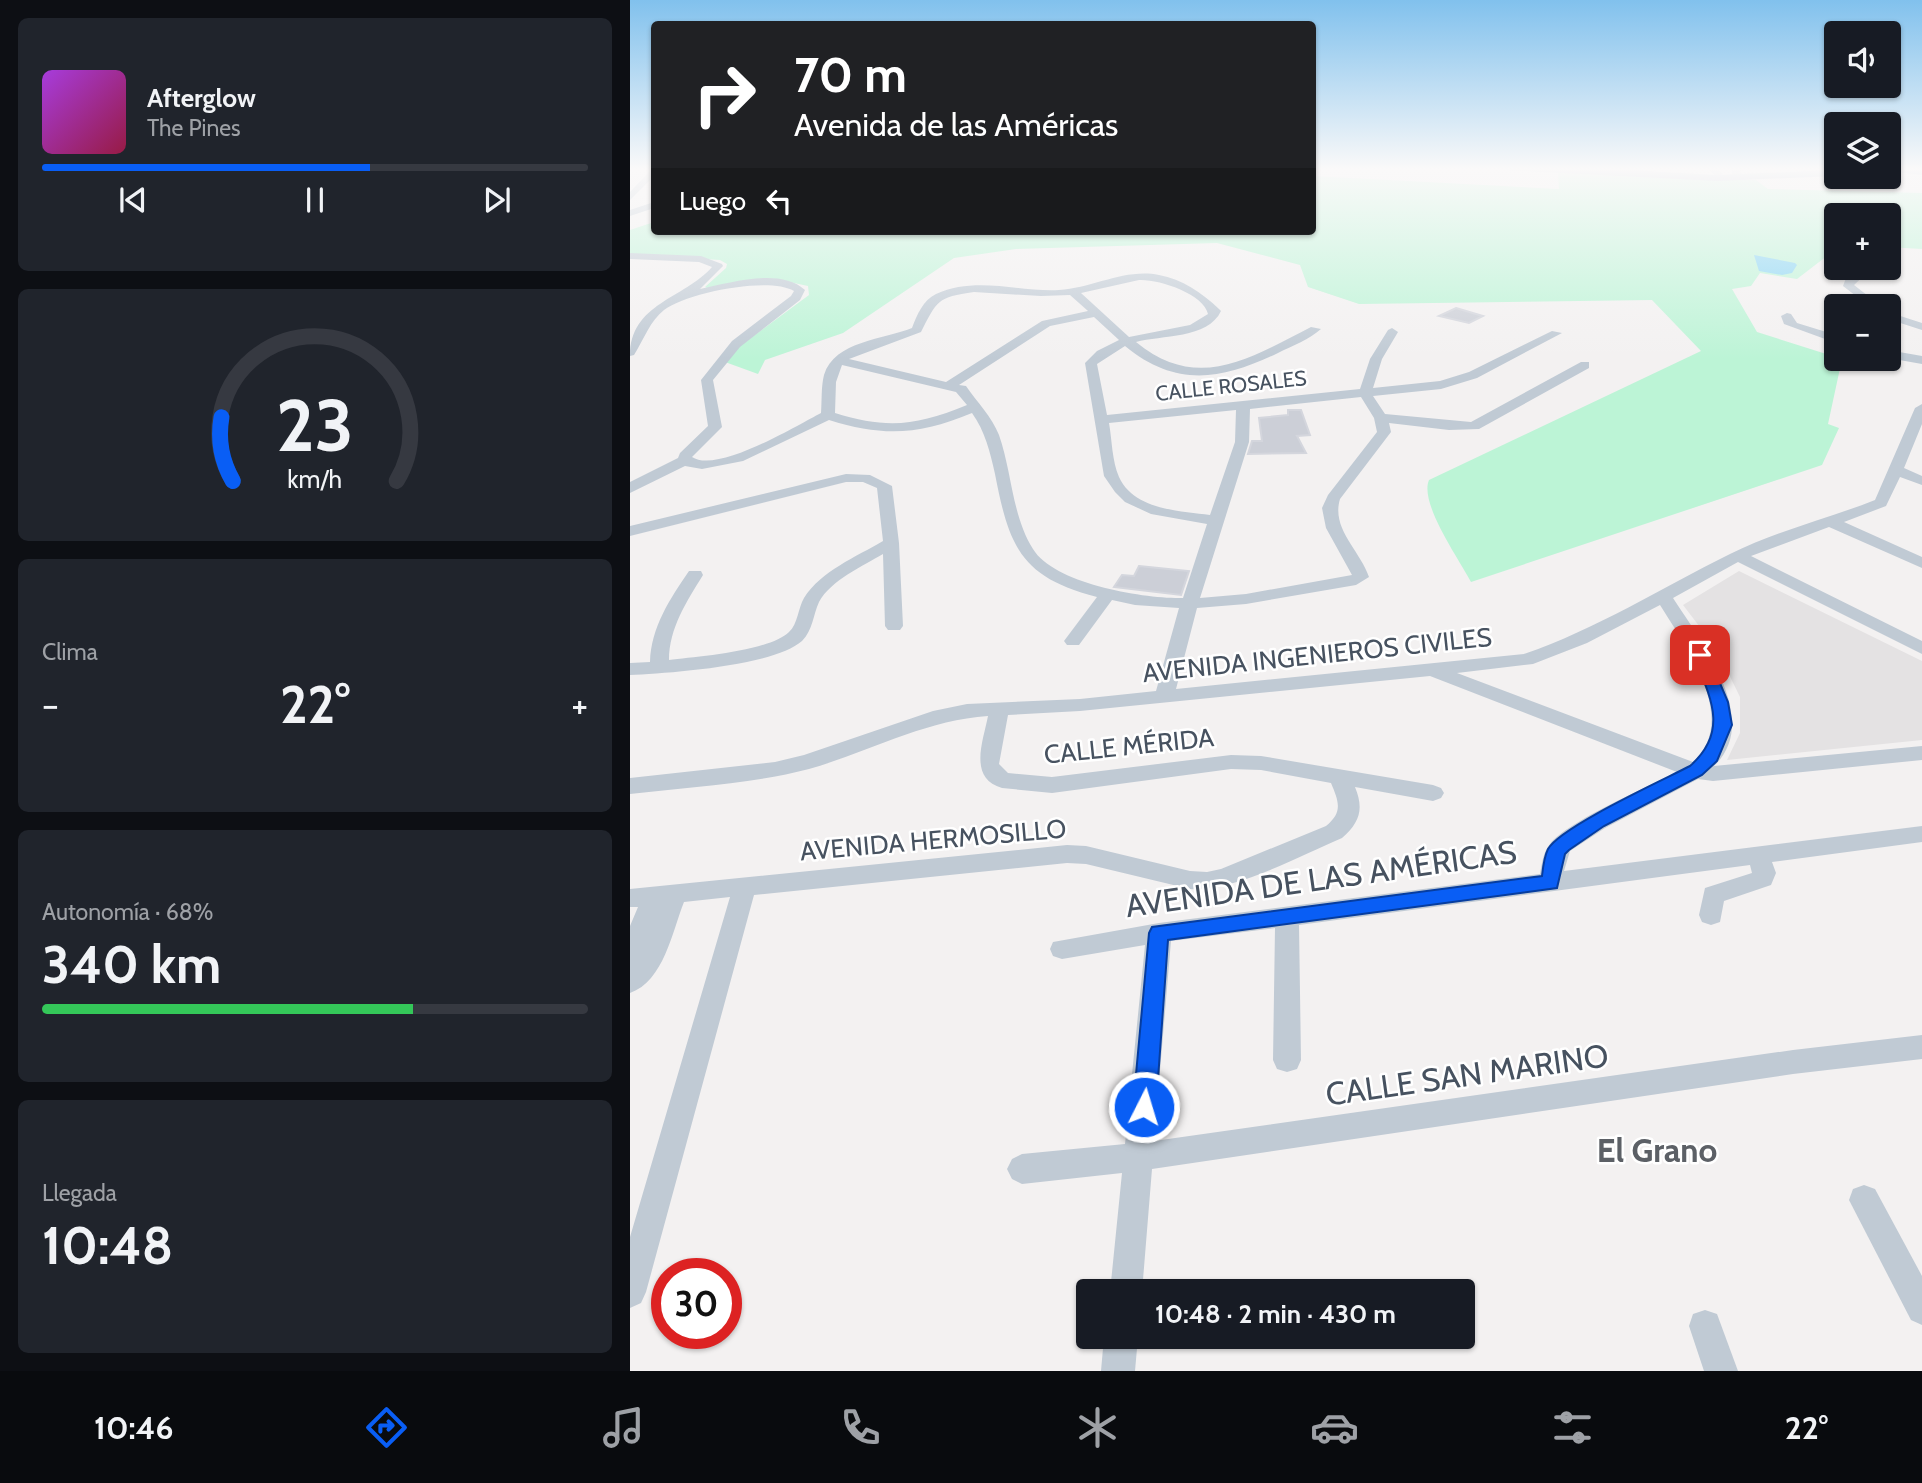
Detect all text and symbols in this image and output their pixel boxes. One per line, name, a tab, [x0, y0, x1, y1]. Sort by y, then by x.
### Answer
map controls	[1824, 21, 1901, 371]
button: sound	[1824, 21, 1901, 98]
text: 70 m	[794, 45, 907, 104]
icon: right	[679, 49, 770, 140]
text: Afterglow	[147, 82, 256, 114]
text: Avenida de las Américas	[794, 105, 1118, 144]
button: layers	[1824, 112, 1901, 189]
text: The Pines	[147, 114, 241, 142]
icon: previous	[114, 181, 152, 219]
icon: pause	[296, 181, 334, 219]
icon: next	[478, 181, 516, 219]
icon: left	[760, 182, 798, 220]
text: Luego	[679, 185, 746, 217]
button: +	[1824, 203, 1901, 280]
button: −	[1824, 294, 1901, 371]
street label: CALLE ROSALES	[1154, 365, 1308, 406]
text: 23	[276, 381, 354, 469]
text: km/h	[288, 464, 342, 494]
street label: AVENIDA INGENIEROS CIVILES	[1141, 621, 1493, 689]
pin	[1670, 625, 1730, 685]
icon: arrive	[1681, 636, 1719, 674]
text: Clima	[42, 638, 98, 666]
text: 22°	[280, 673, 350, 736]
text: −	[42, 681, 59, 728]
text: +	[571, 681, 588, 728]
street label: CALLE MÉRIDA	[1042, 721, 1216, 771]
street label: AVENIDA HERMOSILLO	[799, 812, 1067, 868]
street label: AVENIDA DE LAS AMÉRICAS	[1123, 832, 1519, 925]
text: Autonomía · 68%	[42, 898, 213, 926]
text: 340 km	[42, 933, 221, 996]
street label: CALLE SAN MARINO	[1323, 1035, 1611, 1114]
position arrow	[1107, 1070, 1181, 1144]
district label: El Grano	[1597, 1130, 1717, 1170]
text: Llegada	[42, 1179, 117, 1207]
text: 10:48	[42, 1214, 173, 1277]
speed limit sign: 30	[651, 1258, 742, 1349]
text: 10:48 · 2 min · 430 m	[1155, 1298, 1396, 1330]
icon: directions	[362, 1403, 411, 1452]
icon: music	[599, 1403, 648, 1452]
icon: phone	[836, 1403, 885, 1452]
icon: climate	[1073, 1403, 1122, 1452]
icon: car	[1310, 1403, 1359, 1452]
icon: filters	[1548, 1403, 1597, 1452]
text: 10:46	[94, 1408, 173, 1447]
text: 22°	[1785, 1408, 1828, 1447]

